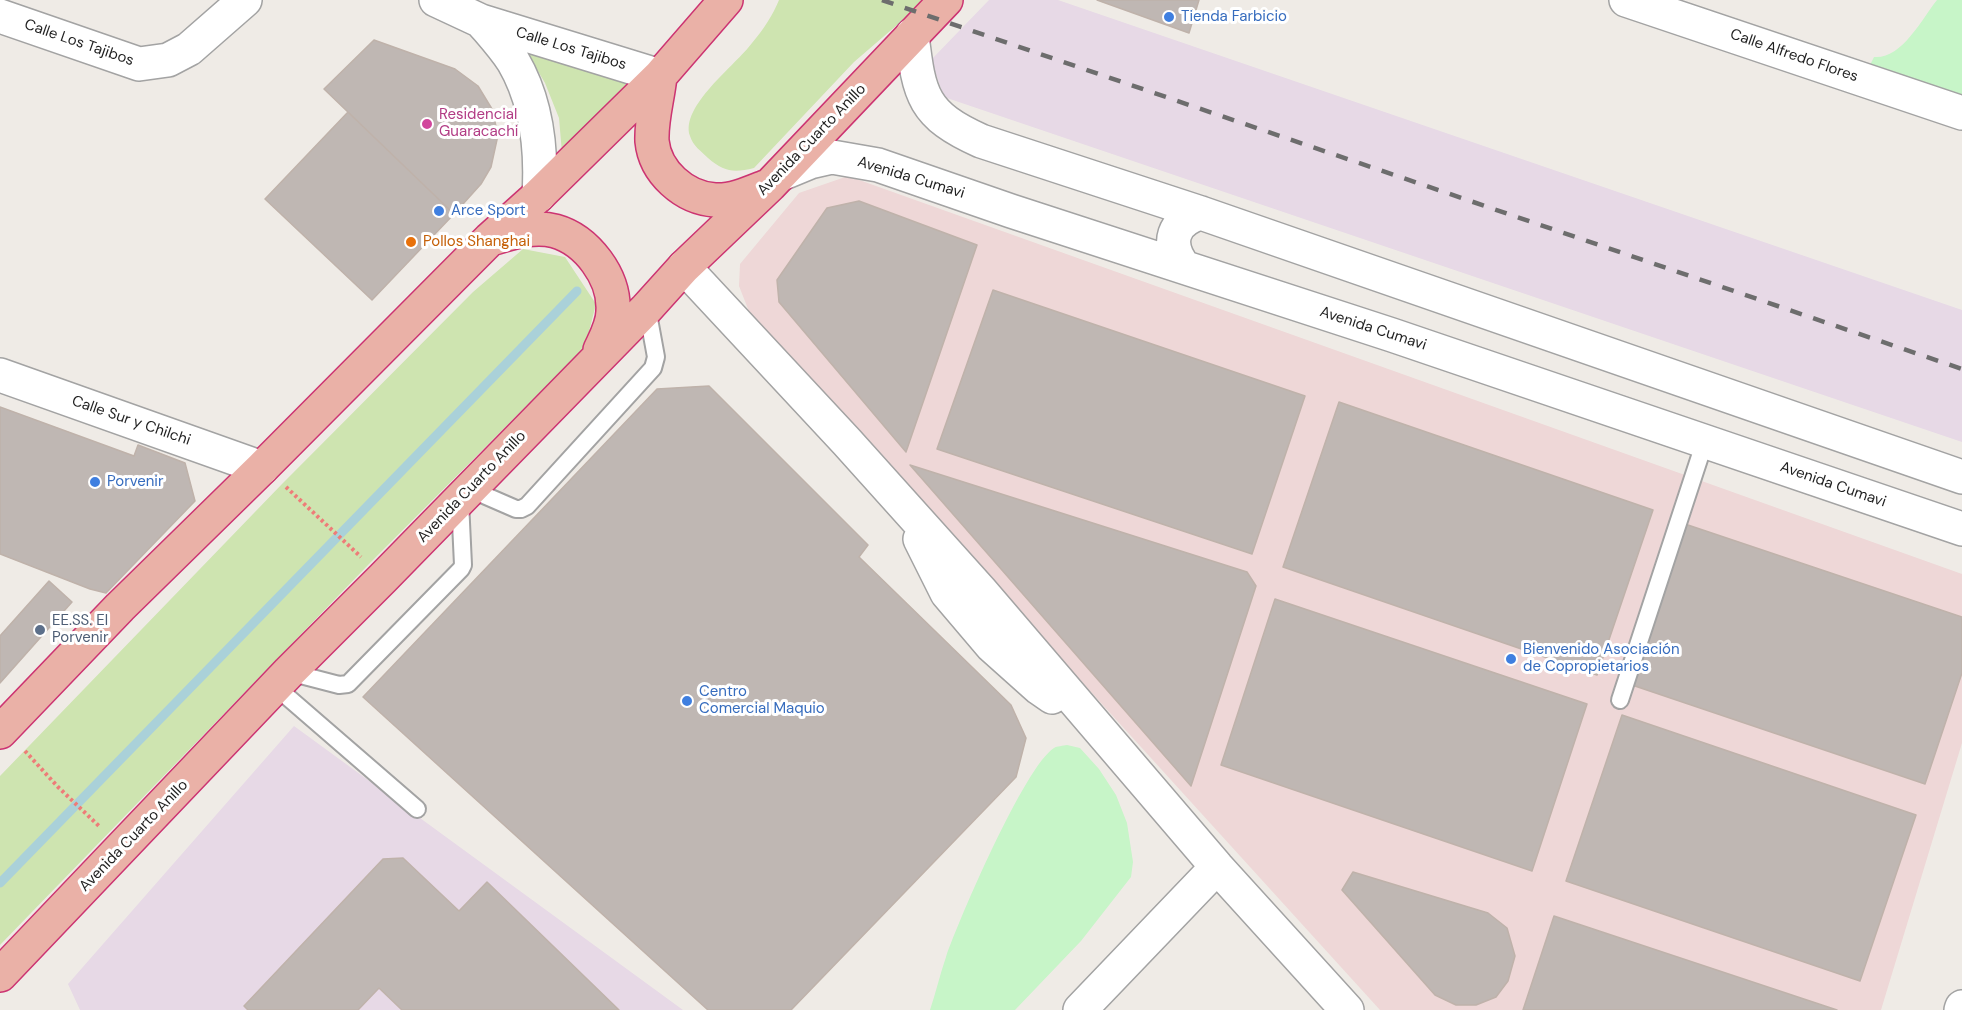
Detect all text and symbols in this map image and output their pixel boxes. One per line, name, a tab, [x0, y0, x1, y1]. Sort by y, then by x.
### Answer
place label: Tienda Farbicio	[1181, 8, 1287, 26]
marker: Tienda Farbicio	[1162, 10, 1176, 24]
street label: Calle Los Tajibos	[22, 16, 136, 70]
street label: Calle Los Tajibos	[514, 24, 628, 74]
street label: Calle Alfredo Flores	[1728, 26, 1860, 86]
street label: Avenida Cuarto Anillo	[754, 80, 870, 200]
place label: Residencial Guaracachi	[439, 106, 518, 141]
marker: Residencial Guaracachi	[420, 117, 434, 131]
street label: Avenida Cumavi	[855, 153, 967, 203]
place label: Arce Sport	[451, 202, 526, 220]
marker: Arce Sport	[432, 204, 446, 218]
place label: Pollos Shanghai	[423, 233, 530, 251]
marker: Pollos Shanghai	[404, 235, 418, 249]
street label: Avenida Cumavi	[1317, 303, 1429, 355]
street label: Calle Sur y Chilchi	[69, 392, 193, 450]
street label: Avenida Cuarto Anillo	[414, 427, 530, 547]
street label: Avenida Cumavi	[1778, 458, 1888, 512]
place label: Porvenir	[107, 473, 164, 491]
marker: Porvenir	[88, 475, 102, 489]
place label: EE.SS. El Porvenir	[52, 612, 109, 647]
marker: EE.SS. El Porvenir	[33, 623, 47, 637]
place label: Bienvenido Asociación de Copropietarios	[1523, 641, 1680, 676]
marker: Bienvenido Asociación de Copropietarios	[1504, 652, 1518, 666]
place label: Centro Comercial Maquio	[699, 683, 825, 718]
marker: Centro Comercial Maquio	[680, 694, 694, 708]
street label: Avenida Cuarto Anillo	[76, 776, 192, 896]

